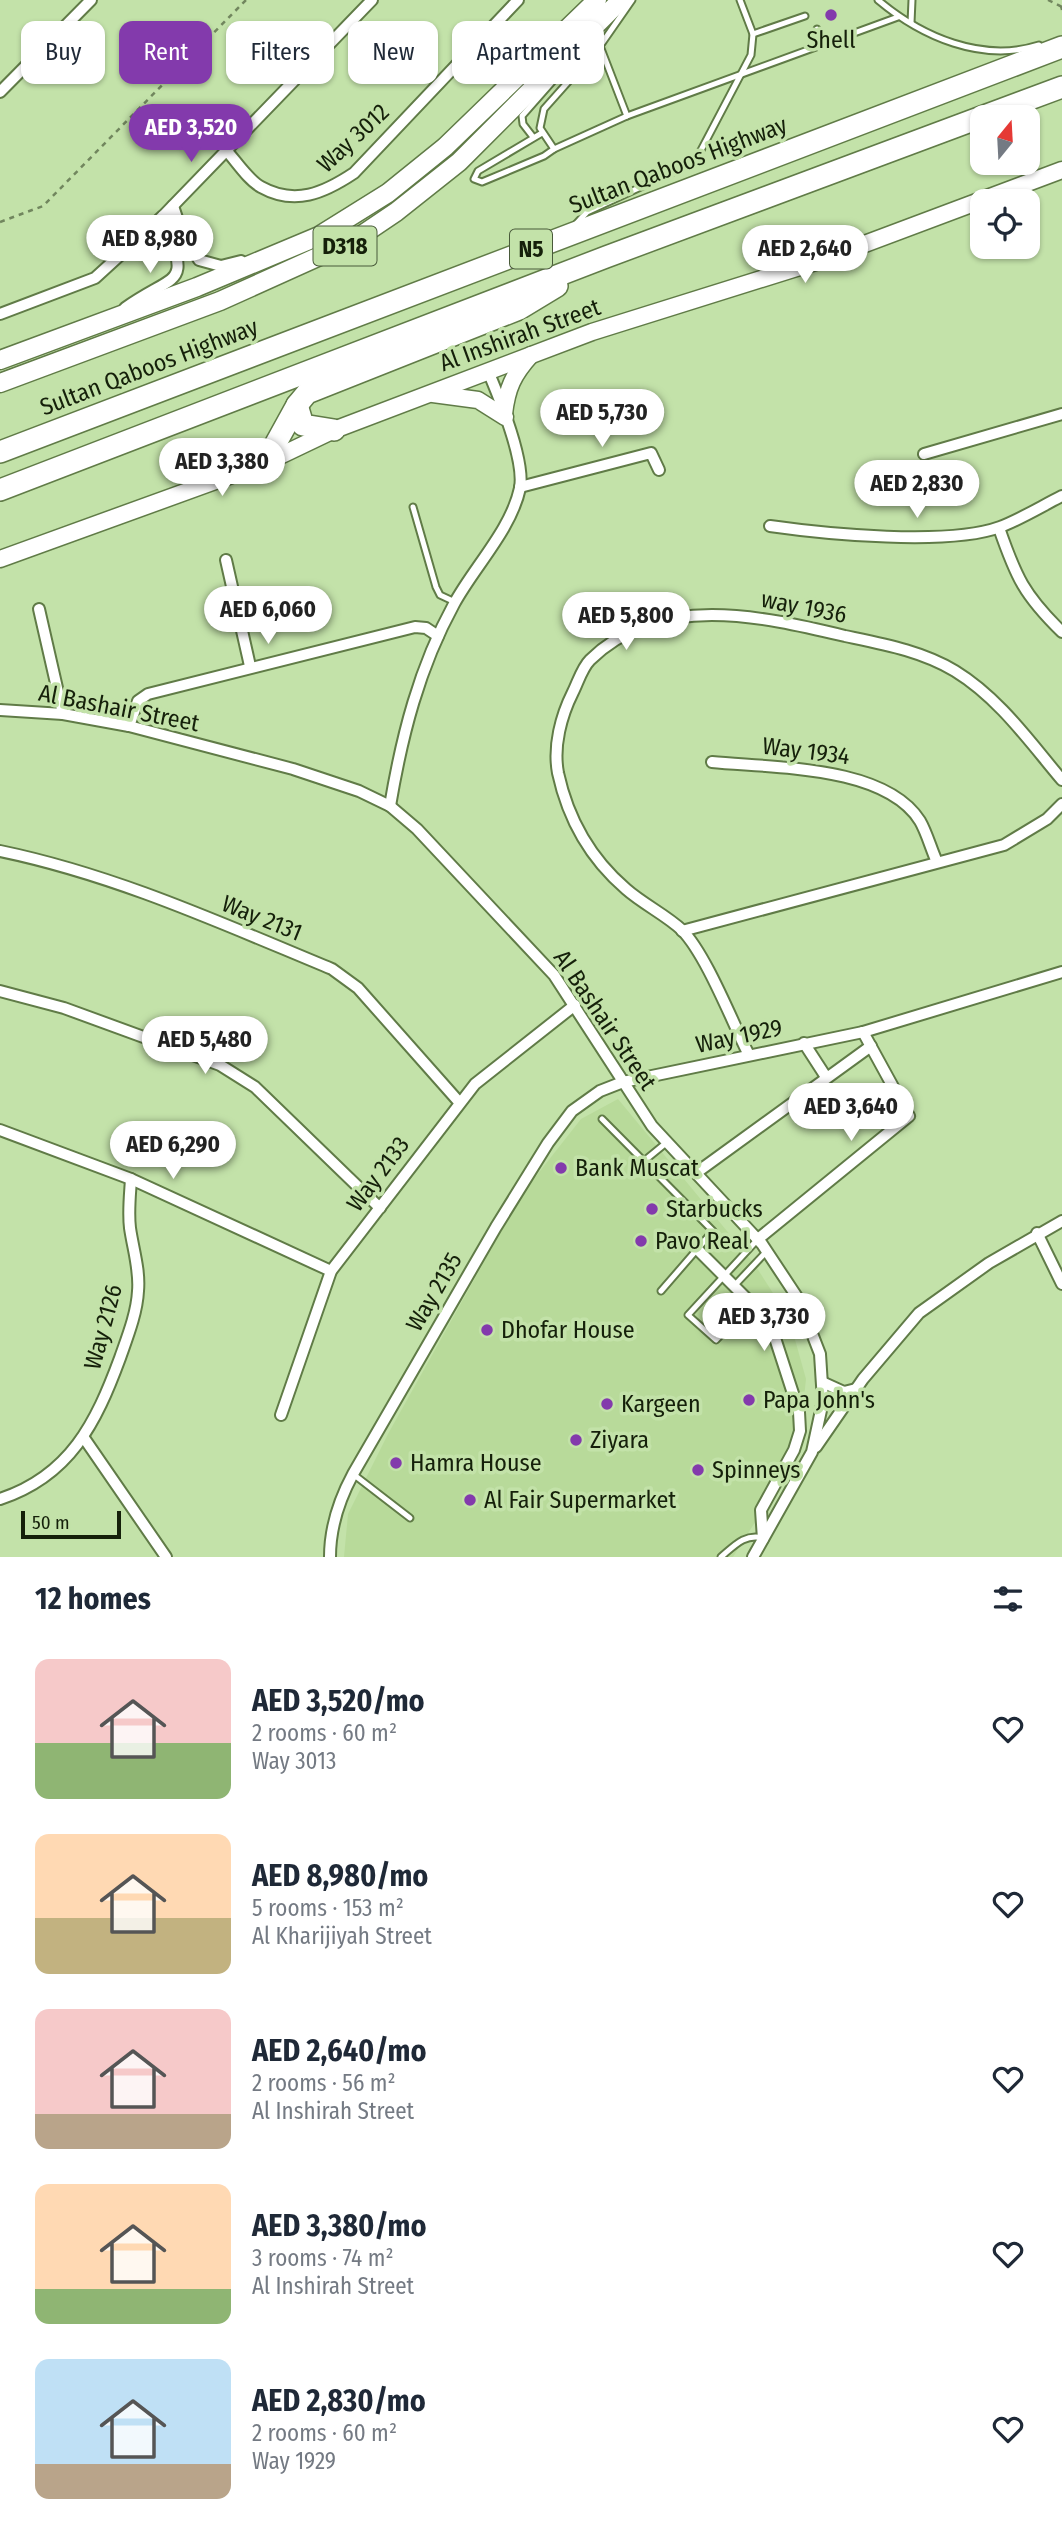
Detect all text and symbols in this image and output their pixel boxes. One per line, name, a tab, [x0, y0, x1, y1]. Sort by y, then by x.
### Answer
marker: Shell	[823, 7, 839, 23]
chip: Buy	[21, 21, 105, 84]
chip: Rent	[119, 21, 212, 84]
chip: Filters	[226, 21, 334, 84]
chip: New	[348, 21, 438, 84]
chip: Apartment	[452, 21, 604, 84]
place label: Shell	[806, 26, 856, 54]
street label: Way 3012	[311, 98, 395, 178]
pin: AED 3,520	[111, 104, 271, 164]
north arrow	[970, 105, 1040, 175]
map controls	[970, 105, 1040, 259]
street label: Sultan Qaboos Highway	[565, 110, 791, 219]
text: AED 3,520	[145, 113, 237, 141]
button: locate	[970, 189, 1040, 259]
pin: AED 8,980	[70, 216, 230, 275]
text: AED 8,980	[102, 224, 198, 252]
pin: AED 2,640	[725, 226, 885, 285]
road number: D318	[314, 227, 376, 266]
road number: N5	[510, 230, 552, 268]
text: AED 2,640	[758, 234, 852, 262]
street label: Al Inshirah Street	[436, 293, 604, 377]
street label: Sultan Qaboos Highway	[36, 312, 262, 421]
pin: AED 5,730	[522, 390, 682, 449]
text: AED 5,730	[556, 398, 648, 426]
pin: AED 3,380	[142, 438, 302, 498]
text: AED 3,380	[175, 447, 269, 475]
pin: AED 2,830	[837, 461, 997, 520]
text: AED 2,830	[870, 469, 964, 497]
street label: way 1936	[759, 585, 849, 629]
pin: AED 6,060	[188, 586, 348, 646]
pin: AED 5,800	[546, 592, 706, 652]
text: AED 6,060	[220, 595, 316, 623]
text: AED 5,800	[578, 601, 674, 629]
street label: Al Bashair Street	[36, 679, 202, 737]
street label: Way 1934	[761, 732, 851, 770]
street label: Way 2131	[218, 889, 306, 947]
street label: Al Bashair Street	[548, 945, 662, 1096]
street label: Way 1929	[693, 1013, 785, 1059]
pin: AED 5,480	[125, 1016, 285, 1076]
text: AED 5,480	[158, 1025, 252, 1053]
pin: AED 3,640	[771, 1084, 931, 1143]
text: AED 3,640	[804, 1092, 898, 1120]
pin: AED 6,290	[93, 1122, 253, 1181]
text: AED 6,290	[126, 1130, 220, 1158]
street label: Way 2133	[341, 1131, 415, 1217]
place label: Bank Muscat	[575, 1154, 699, 1182]
marker: Bank Muscat	[553, 1160, 569, 1176]
place label: Starbucks	[666, 1195, 763, 1223]
marker: Starbucks	[644, 1201, 660, 1217]
place label: Pavo Real	[655, 1227, 749, 1255]
marker: Pavo Real	[633, 1233, 649, 1249]
street label: Way 2135	[400, 1248, 468, 1336]
street label: Way 2126	[78, 1281, 128, 1373]
pin: AED 3,730	[684, 1294, 844, 1353]
text: AED 3,730	[718, 1302, 810, 1330]
place label: Dhofar House	[501, 1316, 635, 1344]
marker: Dhofar House	[479, 1322, 495, 1338]
place label: Papa John's	[763, 1386, 875, 1414]
place label: Kargeen	[621, 1390, 701, 1418]
marker: Papa John's	[741, 1392, 757, 1408]
marker: Kargeen	[599, 1396, 615, 1412]
place label: Ziyara	[590, 1426, 649, 1454]
marker: Ziyara	[568, 1432, 584, 1448]
place label: Hamra House	[410, 1449, 542, 1477]
marker: Hamra House	[388, 1455, 404, 1471]
place label: Spinneys	[712, 1456, 801, 1484]
marker: Spinneys	[690, 1462, 706, 1478]
place label: Al Fair Supermarket	[484, 1486, 676, 1514]
marker: Al Fair Supermarket	[462, 1492, 478, 1508]
scale bar	[21, 1508, 121, 1540]
text: 50 m	[32, 1511, 70, 1534]
icon: filters	[989, 1580, 1027, 1618]
text: 12 homes	[35, 1581, 151, 1617]
text: AED 3,520/mo	[252, 1683, 425, 1719]
icon: home	[91, 1687, 175, 1771]
icon: heart	[989, 1710, 1027, 1748]
text: 2 rooms · 60 m²	[252, 1719, 397, 1747]
text: Way 3013	[252, 1747, 336, 1775]
text: AED 8,980/mo	[252, 1858, 428, 1894]
icon: home	[91, 1862, 175, 1946]
icon: heart	[989, 1885, 1027, 1923]
text: 5 rooms · 153 m²	[252, 1894, 404, 1922]
text: Al Kharijiyah Street	[252, 1922, 432, 1950]
text: AED 2,640/mo	[252, 2033, 427, 2069]
icon: home	[91, 2037, 175, 2121]
icon: heart	[989, 2060, 1027, 2098]
text: 2 rooms · 56 m²	[252, 2069, 396, 2097]
text: Al Inshirah Street	[252, 2097, 414, 2125]
text: AED 3,380/mo	[252, 2208, 427, 2244]
icon: home	[91, 2212, 175, 2296]
icon: heart	[989, 2235, 1027, 2273]
text: 3 rooms · 74 m²	[252, 2244, 394, 2272]
text: Al Inshirah Street	[252, 2272, 414, 2300]
text: AED 2,830/mo	[252, 2383, 426, 2419]
icon: home	[91, 2387, 175, 2471]
icon: heart	[989, 2410, 1027, 2448]
text: 2 rooms · 60 m²	[252, 2419, 397, 2447]
text: Way 1929	[252, 2447, 336, 2475]

